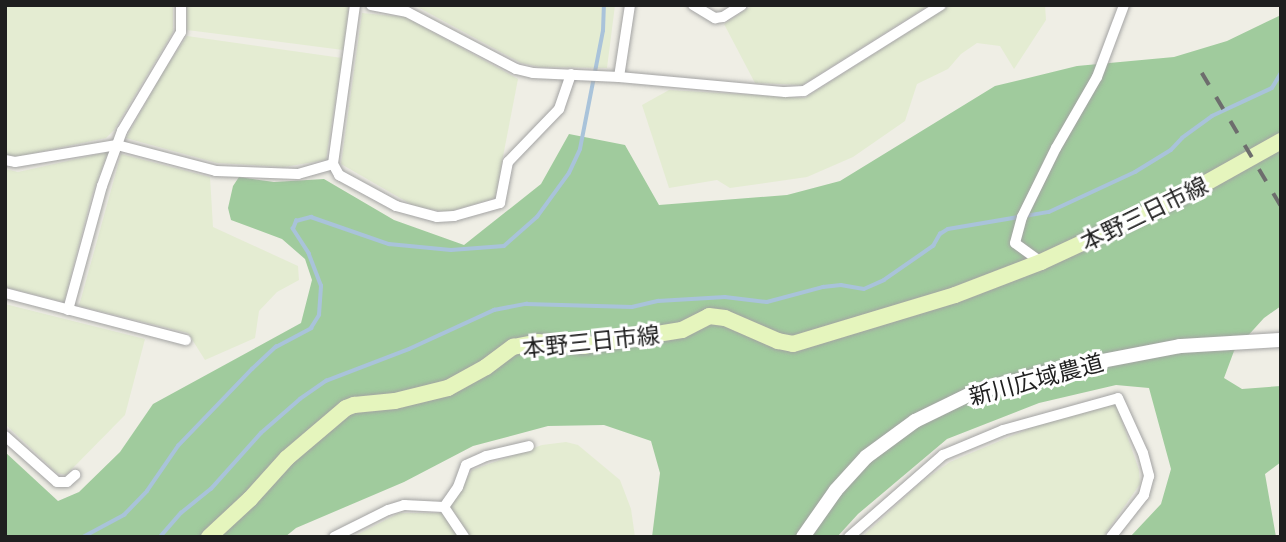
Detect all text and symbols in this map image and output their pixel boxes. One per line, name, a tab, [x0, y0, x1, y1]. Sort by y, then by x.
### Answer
street label: 本野三日市線	[1076, 170, 1212, 256]
street label: 本野三日市線	[521, 320, 661, 362]
street label: 新川広域農道	[966, 348, 1106, 410]

